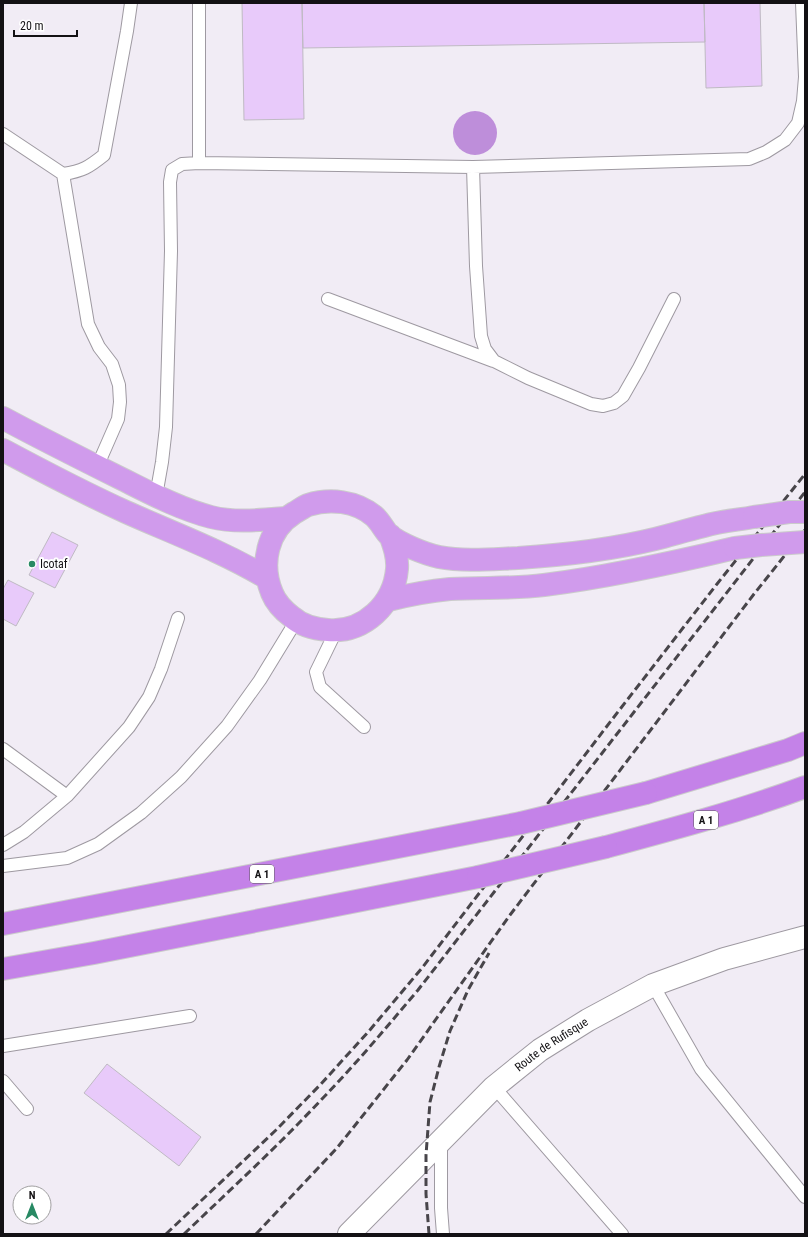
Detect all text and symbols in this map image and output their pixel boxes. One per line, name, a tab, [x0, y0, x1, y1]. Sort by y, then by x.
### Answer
scale bar	[14, 12, 77, 38]
text: 20 m	[20, 19, 44, 33]
place label: Icotaf	[40, 557, 68, 571]
marker: Icotaf	[27, 559, 37, 569]
road number: A 1	[694, 811, 718, 829]
road number: A 1	[250, 865, 274, 883]
street label: Route de Rufisque	[512, 1015, 591, 1074]
north arrow	[12, 1185, 52, 1225]
text: N	[29, 1189, 36, 1202]

